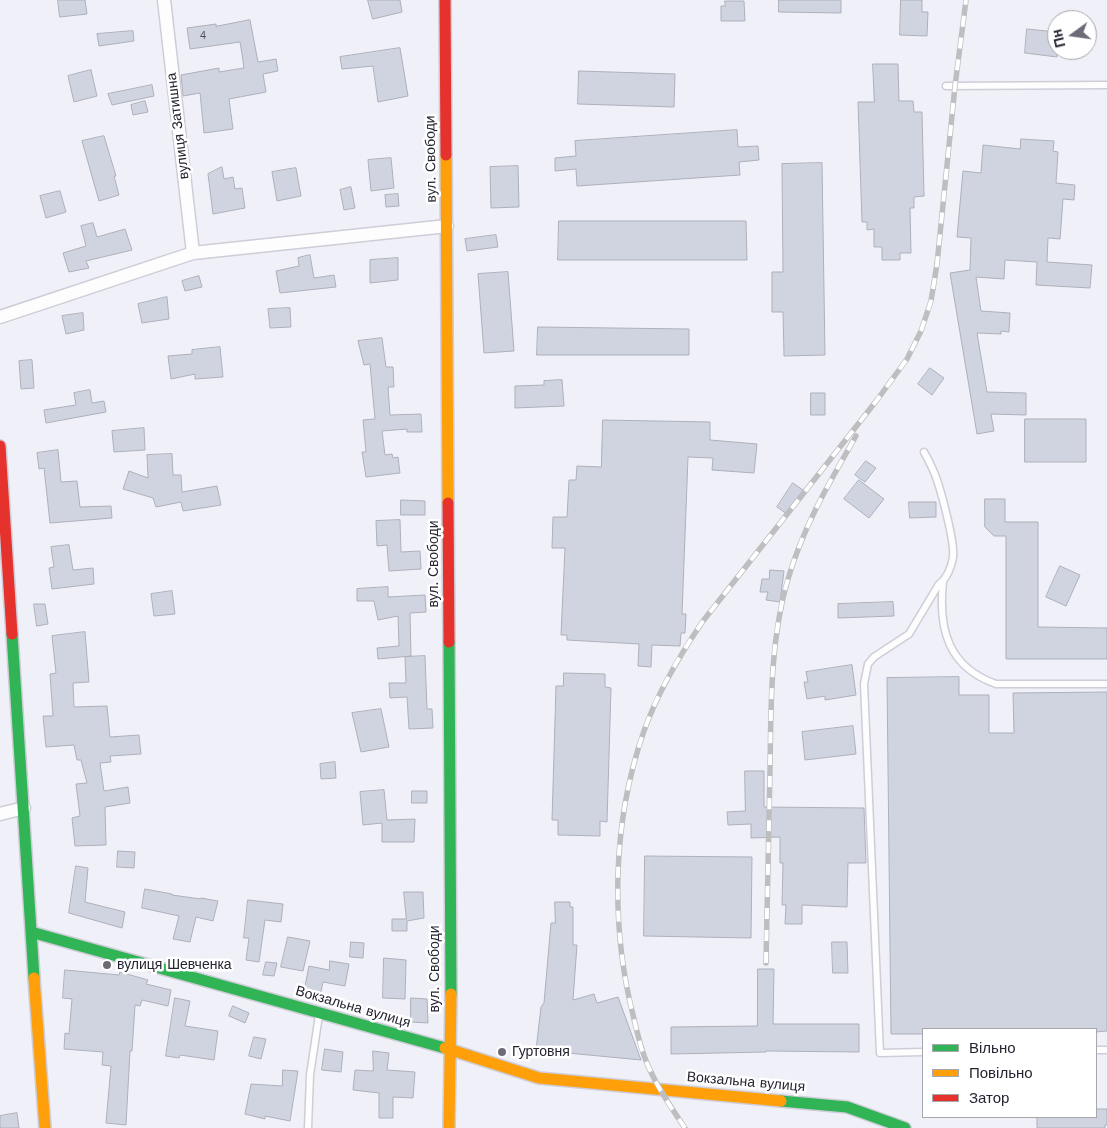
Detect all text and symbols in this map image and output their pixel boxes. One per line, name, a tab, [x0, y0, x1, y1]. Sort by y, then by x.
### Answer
north arrow	[1047, 10, 1097, 60]
text: Пн	[1048, 27, 1068, 49]
house number: 4	[200, 29, 206, 43]
street label: вулиця Затишна	[163, 72, 193, 180]
street label: вул. Свободи	[422, 115, 440, 203]
street label: вул. Свободи	[426, 520, 442, 608]
street label: вул. Свободи	[427, 925, 443, 1013]
place label: вулиця Шевченка	[117, 957, 232, 973]
marker: вулиця Шевченка	[101, 959, 113, 971]
street label: Вокзальна вулиця	[294, 983, 412, 1031]
legend	[922, 1028, 1097, 1118]
text: Вільно	[969, 1039, 1016, 1057]
place label: Гуртовня	[512, 1044, 570, 1060]
marker: Гуртовня	[496, 1046, 508, 1058]
text: Повільно	[969, 1064, 1033, 1082]
street label: Вокзальна вулиця	[686, 1068, 806, 1096]
text: Затор	[969, 1089, 1009, 1107]

